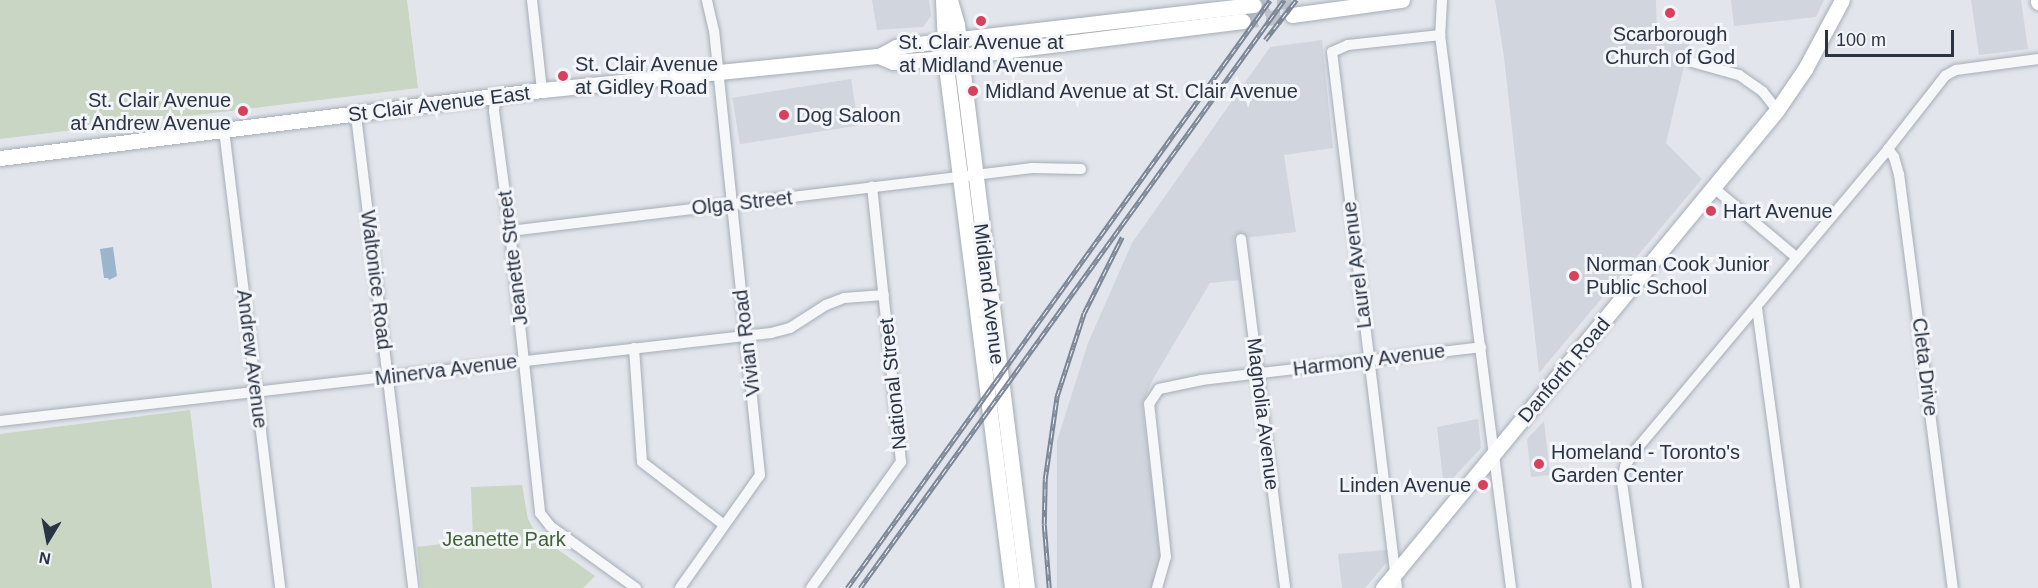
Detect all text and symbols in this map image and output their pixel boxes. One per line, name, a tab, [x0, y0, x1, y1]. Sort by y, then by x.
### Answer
marker: Scarborough Church of God	[1663, 6, 1677, 20]
marker: St. Clair Avenue at at Midland Avenue	[974, 14, 988, 28]
scale bar	[1828, 18, 1957, 56]
place label: Scarborough Church of God	[1605, 22, 1735, 69]
place label: St. Clair Avenue at at Midland Avenue	[898, 30, 1064, 77]
text: 100 m	[1836, 30, 1886, 50]
place label: St. Clair Avenue at Gidley Road	[575, 52, 719, 99]
marker: St. Clair Avenue at Gidley Road	[556, 69, 570, 83]
place label: Midland Avenue at St. Clair Avenue	[985, 79, 1300, 103]
street label: St Clair Avenue East	[346, 81, 532, 127]
marker: Midland Avenue at St. Clair Avenue	[966, 84, 980, 98]
place label: St. Clair Avenue at Andrew Avenue	[68, 88, 231, 135]
place label: Dog Saloon	[796, 103, 901, 127]
marker: St. Clair Avenue at Andrew Avenue	[236, 104, 250, 118]
marker: Dog Saloon	[777, 108, 791, 122]
street label: Olga Street	[690, 186, 794, 220]
street label: Jeanette Street	[493, 189, 533, 327]
place label: Hart Avenue	[1723, 199, 1834, 223]
street label: Laurel Avenue	[1337, 200, 1377, 330]
marker: Hart Avenue	[1704, 204, 1718, 218]
street label: Waltonice Road	[356, 209, 396, 351]
street label: Midland Avenue	[968, 222, 1010, 366]
place label: Norman Cook Junior Public School	[1586, 252, 1769, 299]
marker: Norman Cook Junior Public School	[1567, 269, 1581, 283]
street label: Andrew Avenue	[232, 288, 272, 430]
street label: Vivian Road	[729, 288, 765, 398]
street label: Danforth Road	[1513, 312, 1615, 428]
street label: Cleta Drive	[1907, 316, 1943, 418]
street label: National Street	[874, 317, 912, 451]
street label: Magnolia Avenue	[1242, 336, 1284, 492]
street label: Harmony Avenue	[1291, 339, 1447, 381]
street label: Minerva Avenue	[373, 349, 519, 391]
place label: Homeland - Toronto's Garden Center	[1551, 440, 1740, 487]
marker: Homeland - Toronto's Garden Center	[1532, 457, 1546, 471]
place label: Linden Avenue	[1338, 473, 1471, 497]
marker: Linden Avenue	[1476, 478, 1490, 492]
north arrow	[18, 510, 78, 570]
park label: Jeanette Park	[442, 527, 566, 551]
text: N	[38, 549, 52, 568]

